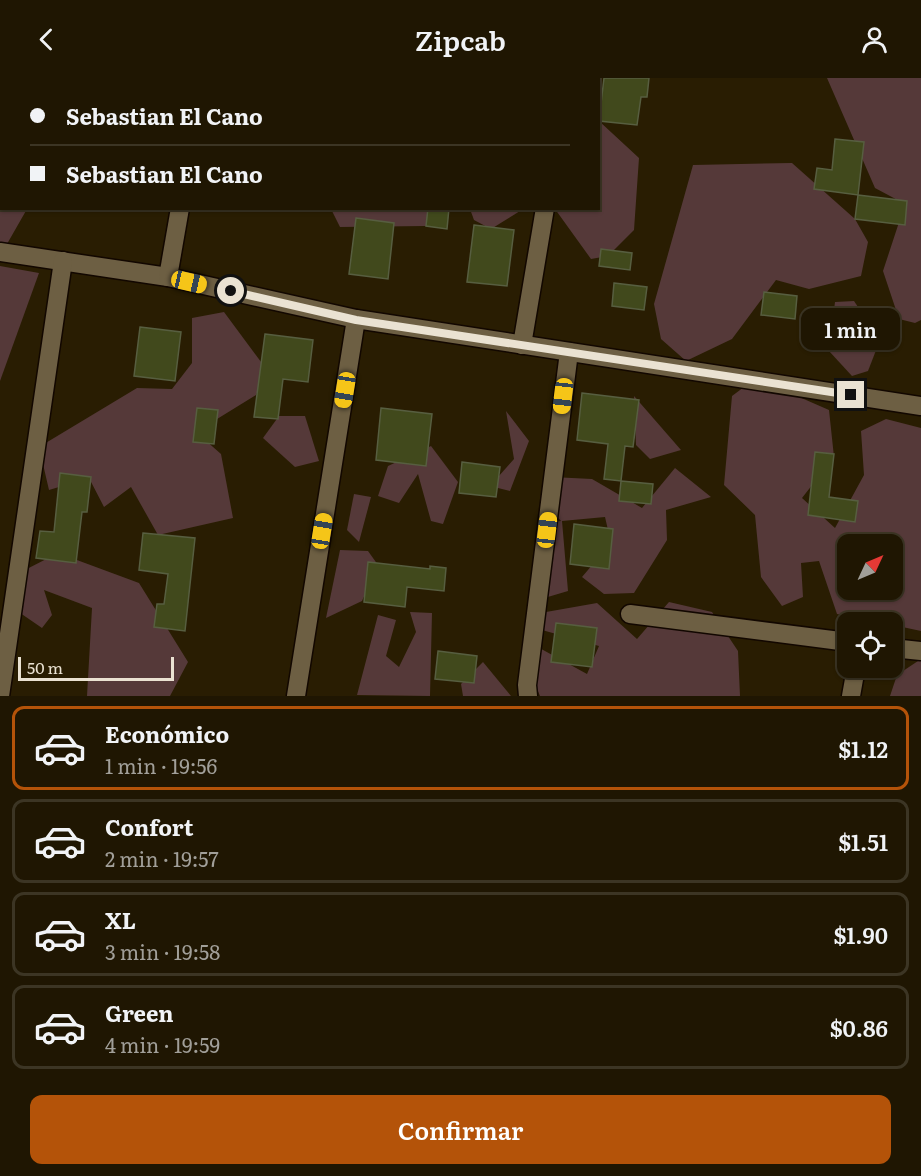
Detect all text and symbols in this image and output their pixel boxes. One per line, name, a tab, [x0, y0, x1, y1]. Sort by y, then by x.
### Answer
text: Zipcab	[415, 19, 506, 59]
icon: back	[30, 23, 63, 56]
icon: person	[858, 23, 891, 56]
text: Sebastian El Cano	[66, 99, 263, 132]
text: Sebastian El Cano	[66, 157, 263, 190]
car	[169, 269, 209, 295]
route start	[217, 277, 244, 304]
callout: 1 min	[802, 308, 900, 350]
text: 1 min	[824, 314, 877, 344]
car	[333, 371, 357, 409]
car	[552, 377, 574, 415]
route end	[837, 381, 864, 408]
car	[536, 511, 558, 549]
car	[310, 512, 334, 550]
north arrow	[837, 534, 903, 600]
map controls	[837, 534, 903, 678]
button: locate	[837, 612, 903, 678]
scale bar	[18, 654, 174, 682]
text: 50 m	[27, 655, 63, 679]
text: Económico	[105, 717, 229, 750]
icon: car	[33, 721, 87, 775]
text: $1.12	[838, 732, 888, 765]
text: 1 min · 19:56	[105, 750, 217, 780]
text: Confort	[105, 810, 193, 843]
icon: car	[33, 814, 87, 868]
text: $1.51	[838, 825, 888, 858]
text: 2 min · 19:57	[105, 843, 219, 873]
text: XL	[105, 903, 136, 936]
icon: car	[33, 907, 87, 961]
text: $1.90	[834, 918, 888, 951]
text: 3 min · 19:58	[105, 936, 220, 966]
text: Green	[105, 996, 174, 1029]
icon: car	[33, 1000, 87, 1054]
text: $0.86	[830, 1011, 888, 1044]
text: 4 min · 19:59	[105, 1029, 220, 1059]
button: Confirmar	[30, 1095, 891, 1164]

